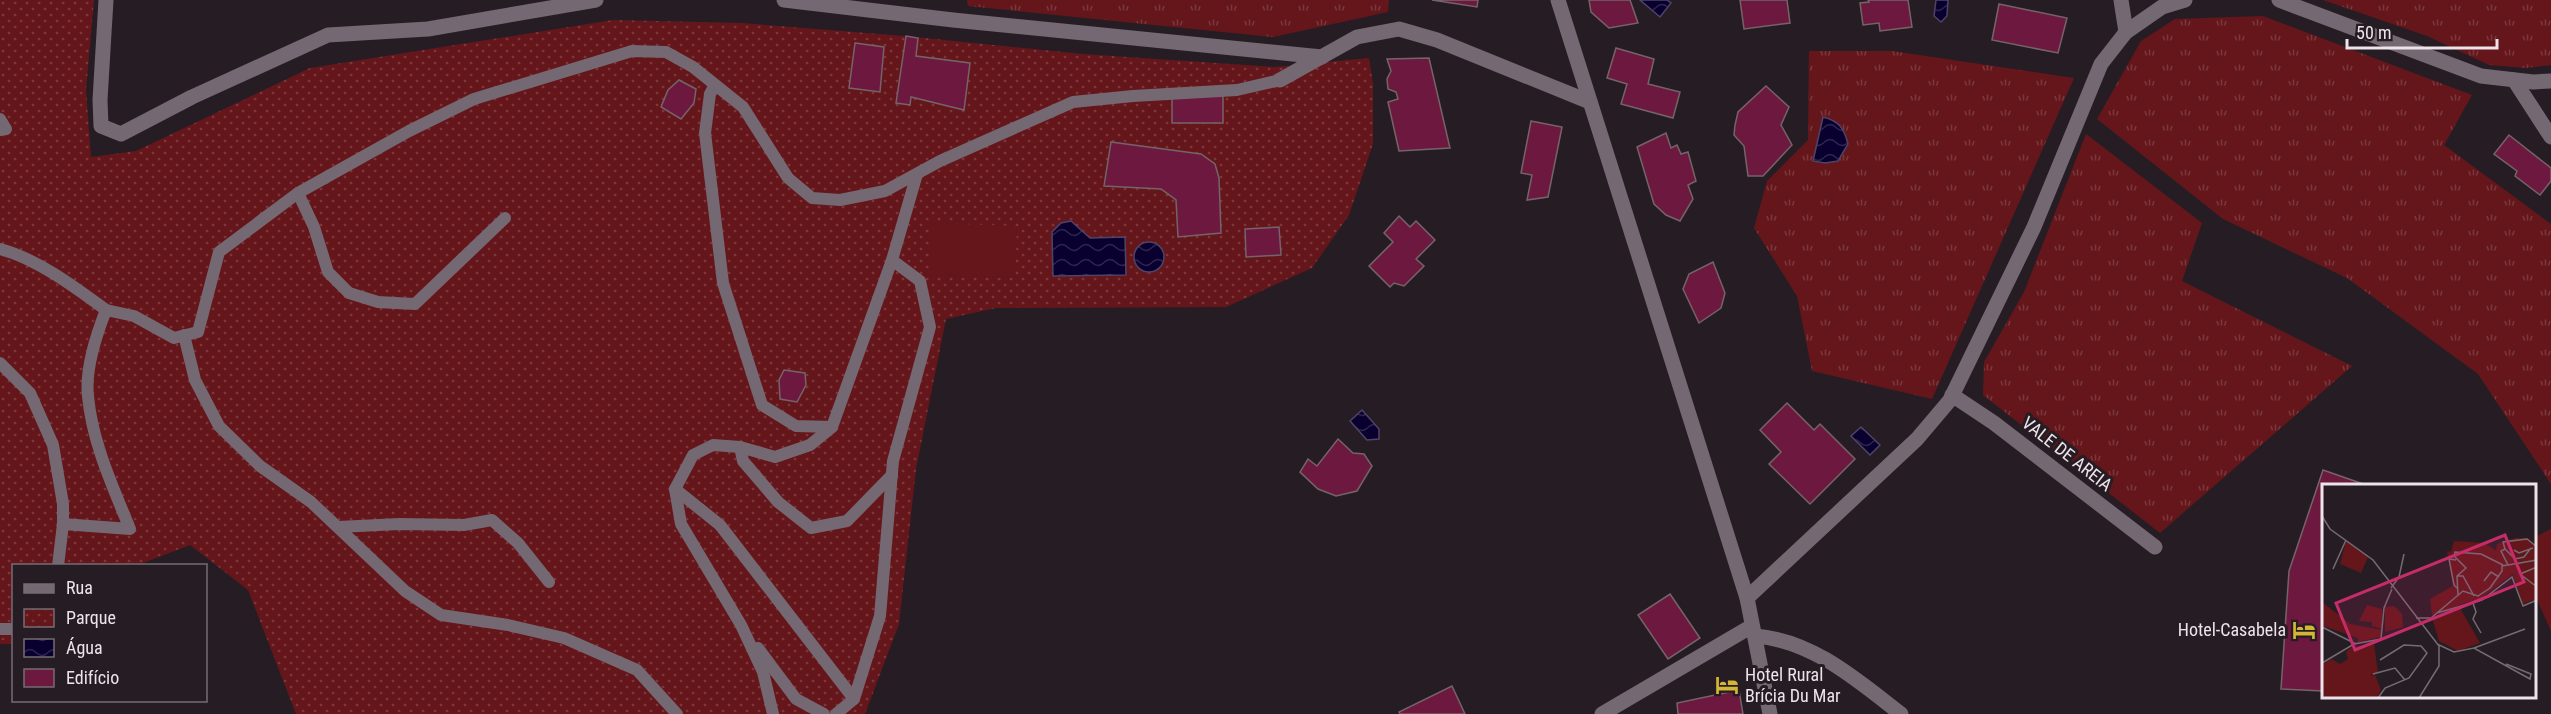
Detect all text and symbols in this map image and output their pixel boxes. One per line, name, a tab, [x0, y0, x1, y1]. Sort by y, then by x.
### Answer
scale bar	[2347, 12, 2497, 50]
text: 50 m	[2356, 22, 2391, 43]
street label: VALE DE AREIA	[2018, 412, 2117, 496]
inset map	[2322, 484, 2536, 699]
legend	[12, 564, 207, 702]
text: Rua	[66, 577, 93, 598]
text: Parque	[66, 607, 116, 628]
hotel icon: Hotel-Casabela	[2291, 617, 2317, 643]
place label: Hotel-Casabela	[2178, 619, 2286, 640]
text: Água	[66, 637, 103, 658]
place label: Hotel Rural Brícia Du Mar	[1745, 664, 1841, 706]
text: Edifício	[66, 667, 119, 688]
hotel icon: Hotel Rural Brícia Du Mar	[1714, 672, 1740, 698]

